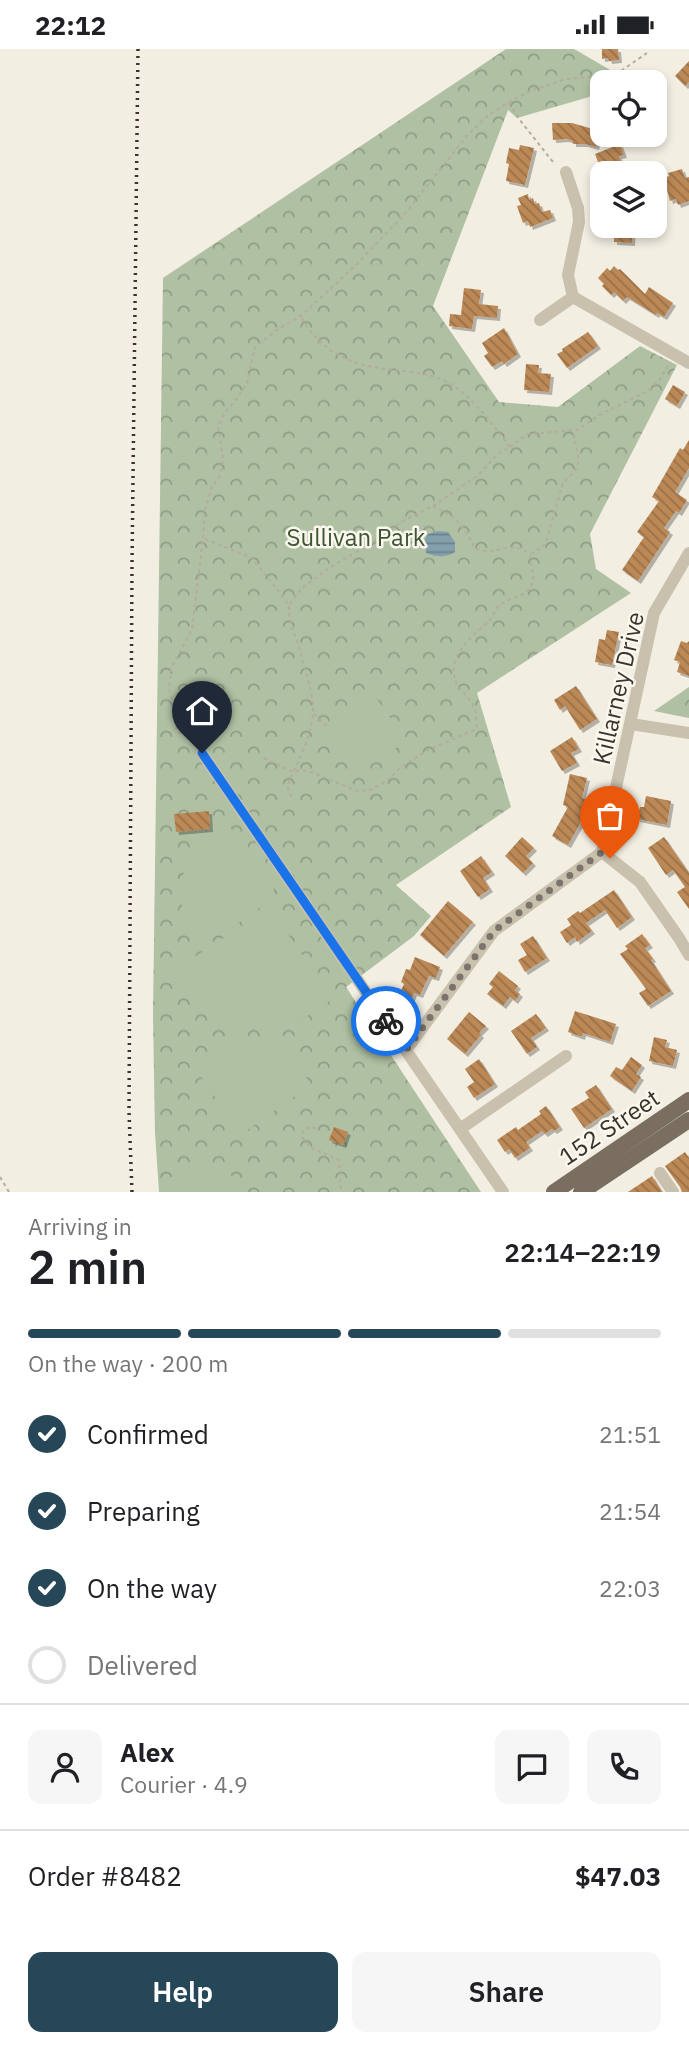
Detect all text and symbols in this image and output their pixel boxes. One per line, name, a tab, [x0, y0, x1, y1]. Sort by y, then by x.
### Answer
text: 22:12	[35, 8, 106, 42]
map controls	[590, 70, 667, 238]
button: locate	[590, 70, 667, 147]
button: layers	[590, 161, 667, 238]
park label: Sullivan Park	[287, 521, 426, 553]
street label: Killarney Drive	[585, 608, 651, 768]
pin	[172, 681, 232, 753]
icon: home	[183, 692, 221, 730]
pin	[580, 786, 640, 858]
icon: bag	[591, 797, 629, 835]
courier	[351, 986, 421, 1056]
icon: bike	[367, 1002, 405, 1040]
street label: 152 Street	[553, 1082, 665, 1172]
text: Arriving in	[28, 1211, 132, 1241]
text: 22:14–22:19	[504, 1235, 661, 1269]
text: 2 min	[28, 1237, 147, 1297]
text: On the way · 200 m	[28, 1348, 228, 1378]
icon: check	[28, 1415, 66, 1453]
text: Confirmed	[87, 1417, 209, 1451]
text: 21:51	[599, 1419, 661, 1449]
icon: check	[28, 1492, 66, 1530]
text: Preparing	[87, 1494, 200, 1528]
text: 21:54	[599, 1496, 661, 1526]
icon: check	[28, 1569, 66, 1607]
text: On the way	[87, 1571, 217, 1605]
text: 22:03	[599, 1573, 661, 1603]
text: Delivered	[87, 1648, 198, 1682]
button: person	[28, 1730, 102, 1804]
button: chat	[495, 1730, 569, 1804]
button: phone	[587, 1730, 661, 1804]
text: Alex	[120, 1735, 174, 1769]
text: Courier · 4.9	[120, 1769, 248, 1799]
text: Order #8482	[28, 1859, 182, 1893]
text: $47.03	[575, 1859, 661, 1893]
button: Help	[28, 1952, 338, 2032]
button: Share	[352, 1952, 661, 2032]

